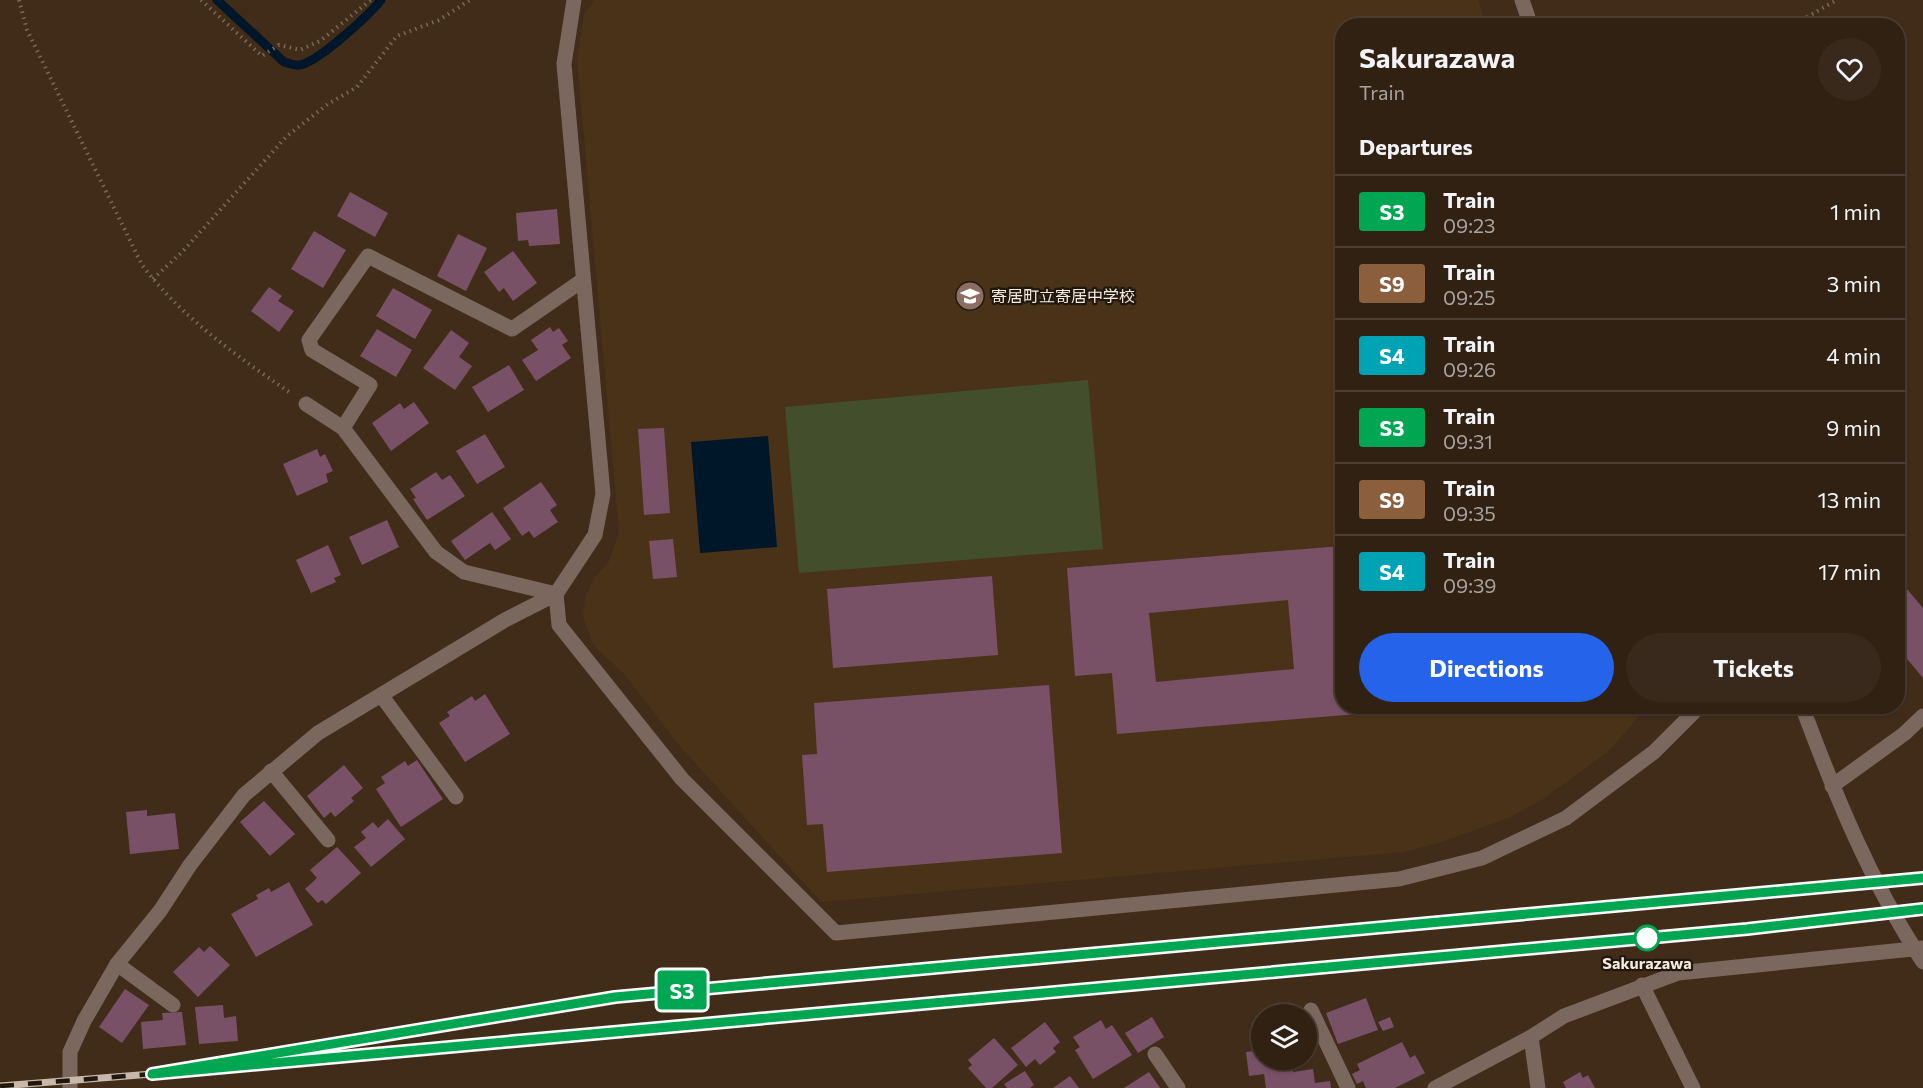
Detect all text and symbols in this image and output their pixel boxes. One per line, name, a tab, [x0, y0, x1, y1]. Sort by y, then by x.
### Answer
button: heart	[1818, 38, 1881, 101]
text: Sakurazawa	[1359, 40, 1515, 74]
text: Train	[1359, 80, 1405, 104]
text: Departures	[1359, 133, 1473, 160]
text: Train	[1443, 186, 1495, 213]
text: 1 min	[1830, 198, 1881, 225]
text: S3	[1380, 199, 1404, 224]
text: 09:23	[1443, 213, 1495, 237]
text: Train	[1443, 258, 1495, 285]
text: 3 min	[1827, 270, 1881, 297]
text: S9	[1379, 271, 1405, 296]
school or university icon: 寄居町立寄居中学校	[954, 280, 986, 312]
text: 09:25	[1443, 285, 1496, 309]
place label: 寄居町立寄居中学校	[991, 286, 1135, 305]
text: Train	[1443, 330, 1495, 357]
text: 4 min	[1826, 342, 1881, 369]
text: S4	[1379, 343, 1405, 368]
text: 09:26	[1443, 357, 1496, 381]
text: Train	[1443, 402, 1495, 429]
text: 9 min	[1826, 414, 1881, 441]
text: S3	[1380, 415, 1404, 440]
text: 09:31	[1443, 429, 1493, 453]
text: Train	[1443, 474, 1495, 501]
text: 13 min	[1817, 486, 1881, 513]
text: S9	[1379, 487, 1405, 512]
text: 09:35	[1443, 501, 1496, 525]
text: Train	[1443, 546, 1495, 573]
text: 17 min	[1818, 558, 1881, 585]
text: S4	[1379, 559, 1405, 584]
text: 09:39	[1443, 573, 1496, 597]
button: Directions	[1359, 633, 1614, 702]
button: Tickets	[1626, 633, 1881, 702]
marker: Sakurazawa	[1634, 925, 1660, 951]
place label: Sakurazawa	[1602, 953, 1692, 972]
line badge: S3	[655, 970, 709, 1010]
text: S3	[670, 978, 694, 1003]
map controls	[1251, 1004, 1317, 1070]
button: layers	[1251, 1004, 1317, 1070]

